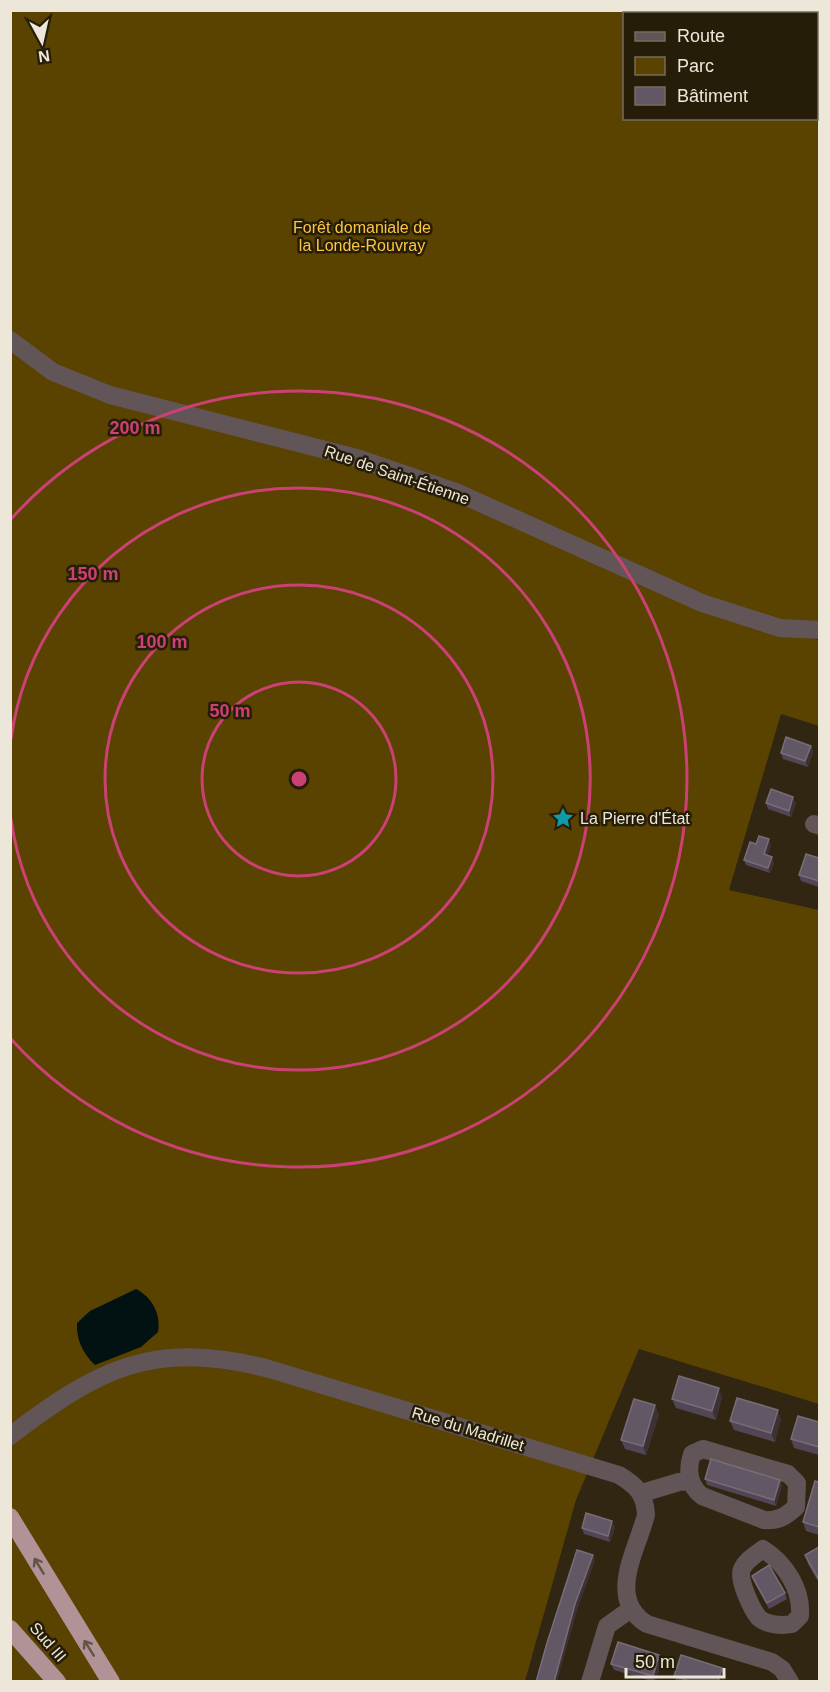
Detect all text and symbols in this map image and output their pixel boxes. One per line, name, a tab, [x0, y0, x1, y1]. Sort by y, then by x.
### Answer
north arrow	[12, 12, 72, 72]
legend	[623, 12, 818, 120]
text: Route	[677, 26, 725, 46]
text: N	[37, 47, 51, 66]
text: Parc	[677, 56, 714, 76]
text: Bâtiment	[677, 86, 748, 106]
park label: Forêt domaniale de la Londe-Rouvray	[293, 219, 431, 254]
text: 200 m	[109, 418, 161, 438]
street label: Rue de Saint-Étienne	[322, 441, 472, 508]
text: 150 m	[67, 564, 119, 584]
text: 100 m	[136, 632, 188, 652]
text: 50 m	[209, 701, 251, 721]
centre of rings	[289, 769, 309, 789]
place icon: La Pierre d'État	[551, 806, 575, 830]
place label: La Pierre d'État	[580, 809, 690, 827]
street label: Rue du Madrillet	[410, 1404, 527, 1454]
one-way arrow	[33, 1557, 45, 1574]
street label: Sud III	[26, 1619, 70, 1665]
one-way arrow	[82, 1640, 94, 1657]
scale bar	[626, 1641, 724, 1679]
text: 50 m	[635, 1652, 675, 1672]

